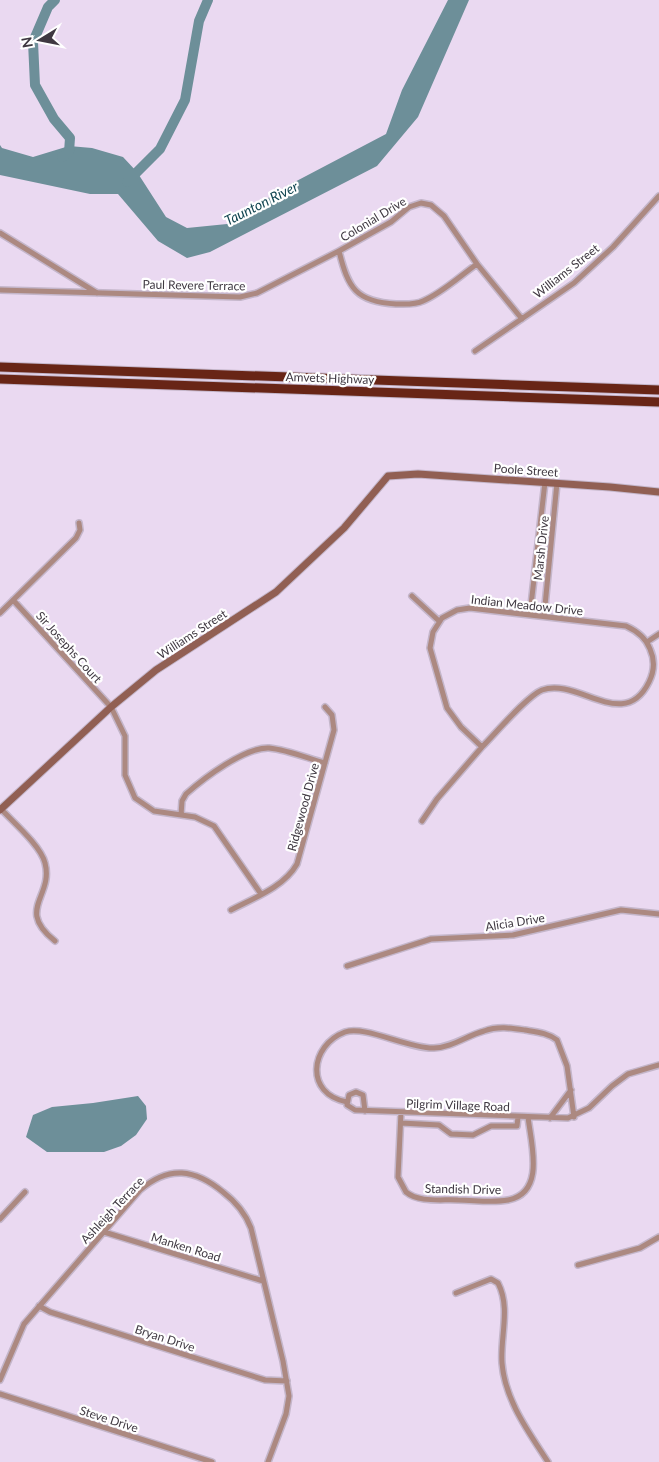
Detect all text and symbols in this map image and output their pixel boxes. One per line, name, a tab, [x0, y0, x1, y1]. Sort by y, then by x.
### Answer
north arrow	[15, 15, 65, 65]
text: N	[17, 36, 36, 49]
water label: Taunton River	[221, 177, 301, 229]
street label: Colonial Drive	[337, 193, 409, 245]
street label: Williams Street	[530, 240, 602, 301]
street label: Paul Revere Terrace	[142, 277, 246, 293]
street label: Amvets Highway	[285, 369, 376, 387]
street label: Poole Street	[493, 460, 559, 480]
street label: Marsh Drive	[530, 515, 552, 581]
street label: Indian Meadow Drive	[470, 592, 584, 618]
street label: Williams Street	[155, 606, 230, 662]
street label: Sir Josephs Court	[33, 608, 106, 686]
street label: Ridgewood Drive	[284, 761, 322, 853]
street label: Alicia Drive	[484, 910, 546, 934]
street label: Pilgrim Village Road	[406, 1096, 510, 1114]
street label: Ashleigh Terrace	[77, 1173, 147, 1247]
street label: Standish Drive	[425, 1181, 501, 1197]
street label: Manken Road	[149, 1229, 223, 1265]
street label: Bryan Drive	[133, 1321, 197, 1355]
street label: Steve Drive	[78, 1402, 140, 1436]

